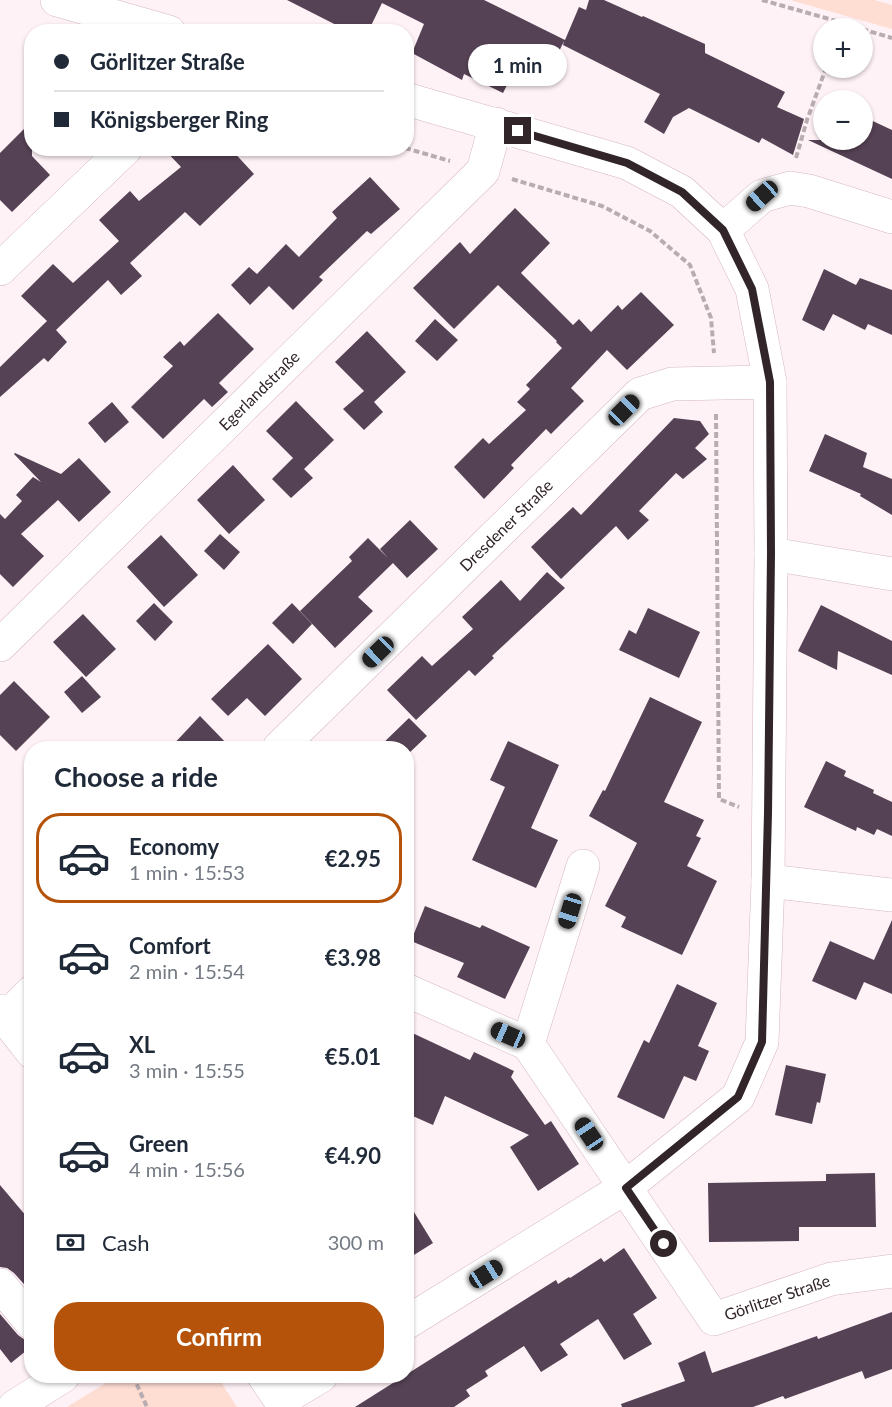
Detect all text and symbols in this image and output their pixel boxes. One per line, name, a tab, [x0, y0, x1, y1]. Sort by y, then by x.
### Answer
map controls	[813, 18, 873, 150]
button: +	[813, 18, 873, 78]
callout: 1 min	[468, 44, 568, 86]
text: Görlitzer Straße	[90, 48, 245, 75]
text: 1 min	[493, 53, 542, 77]
button: −	[813, 90, 873, 150]
text: Königsberger Ring	[90, 106, 268, 133]
route end	[504, 117, 531, 144]
car	[743, 177, 781, 215]
street label: Egerlandstraße	[215, 347, 303, 434]
car	[605, 391, 643, 429]
street label: Dresdener Straße	[455, 475, 556, 575]
car	[359, 633, 397, 671]
text: Choose a ride	[54, 760, 218, 793]
icon: car	[57, 831, 111, 885]
text: Economy	[129, 833, 219, 860]
text: €2.95	[325, 845, 381, 872]
text: 1 min · 15:53	[129, 860, 245, 884]
car	[556, 891, 584, 931]
icon: car	[57, 930, 111, 984]
text: Comfort	[129, 932, 211, 959]
text: €3.98	[325, 944, 381, 971]
text: 2 min · 15:54	[129, 959, 245, 983]
car	[488, 1019, 528, 1051]
icon: car	[57, 1029, 111, 1083]
text: XL	[129, 1031, 155, 1058]
text: €5.01	[325, 1043, 381, 1070]
text: 3 min · 15:55	[129, 1058, 245, 1082]
car	[571, 1114, 607, 1154]
icon: car	[57, 1128, 111, 1182]
text: Green	[129, 1130, 189, 1157]
text: €4.90	[325, 1142, 381, 1169]
text: 4 min · 15:56	[129, 1157, 245, 1181]
icon: cash	[54, 1226, 87, 1259]
text: Cash	[102, 1229, 149, 1256]
text: 300 m	[328, 1230, 384, 1254]
route start	[650, 1230, 677, 1257]
car	[466, 1257, 506, 1291]
street label: Görlitzer Straße	[721, 1270, 832, 1324]
button: Confirm	[54, 1302, 384, 1371]

